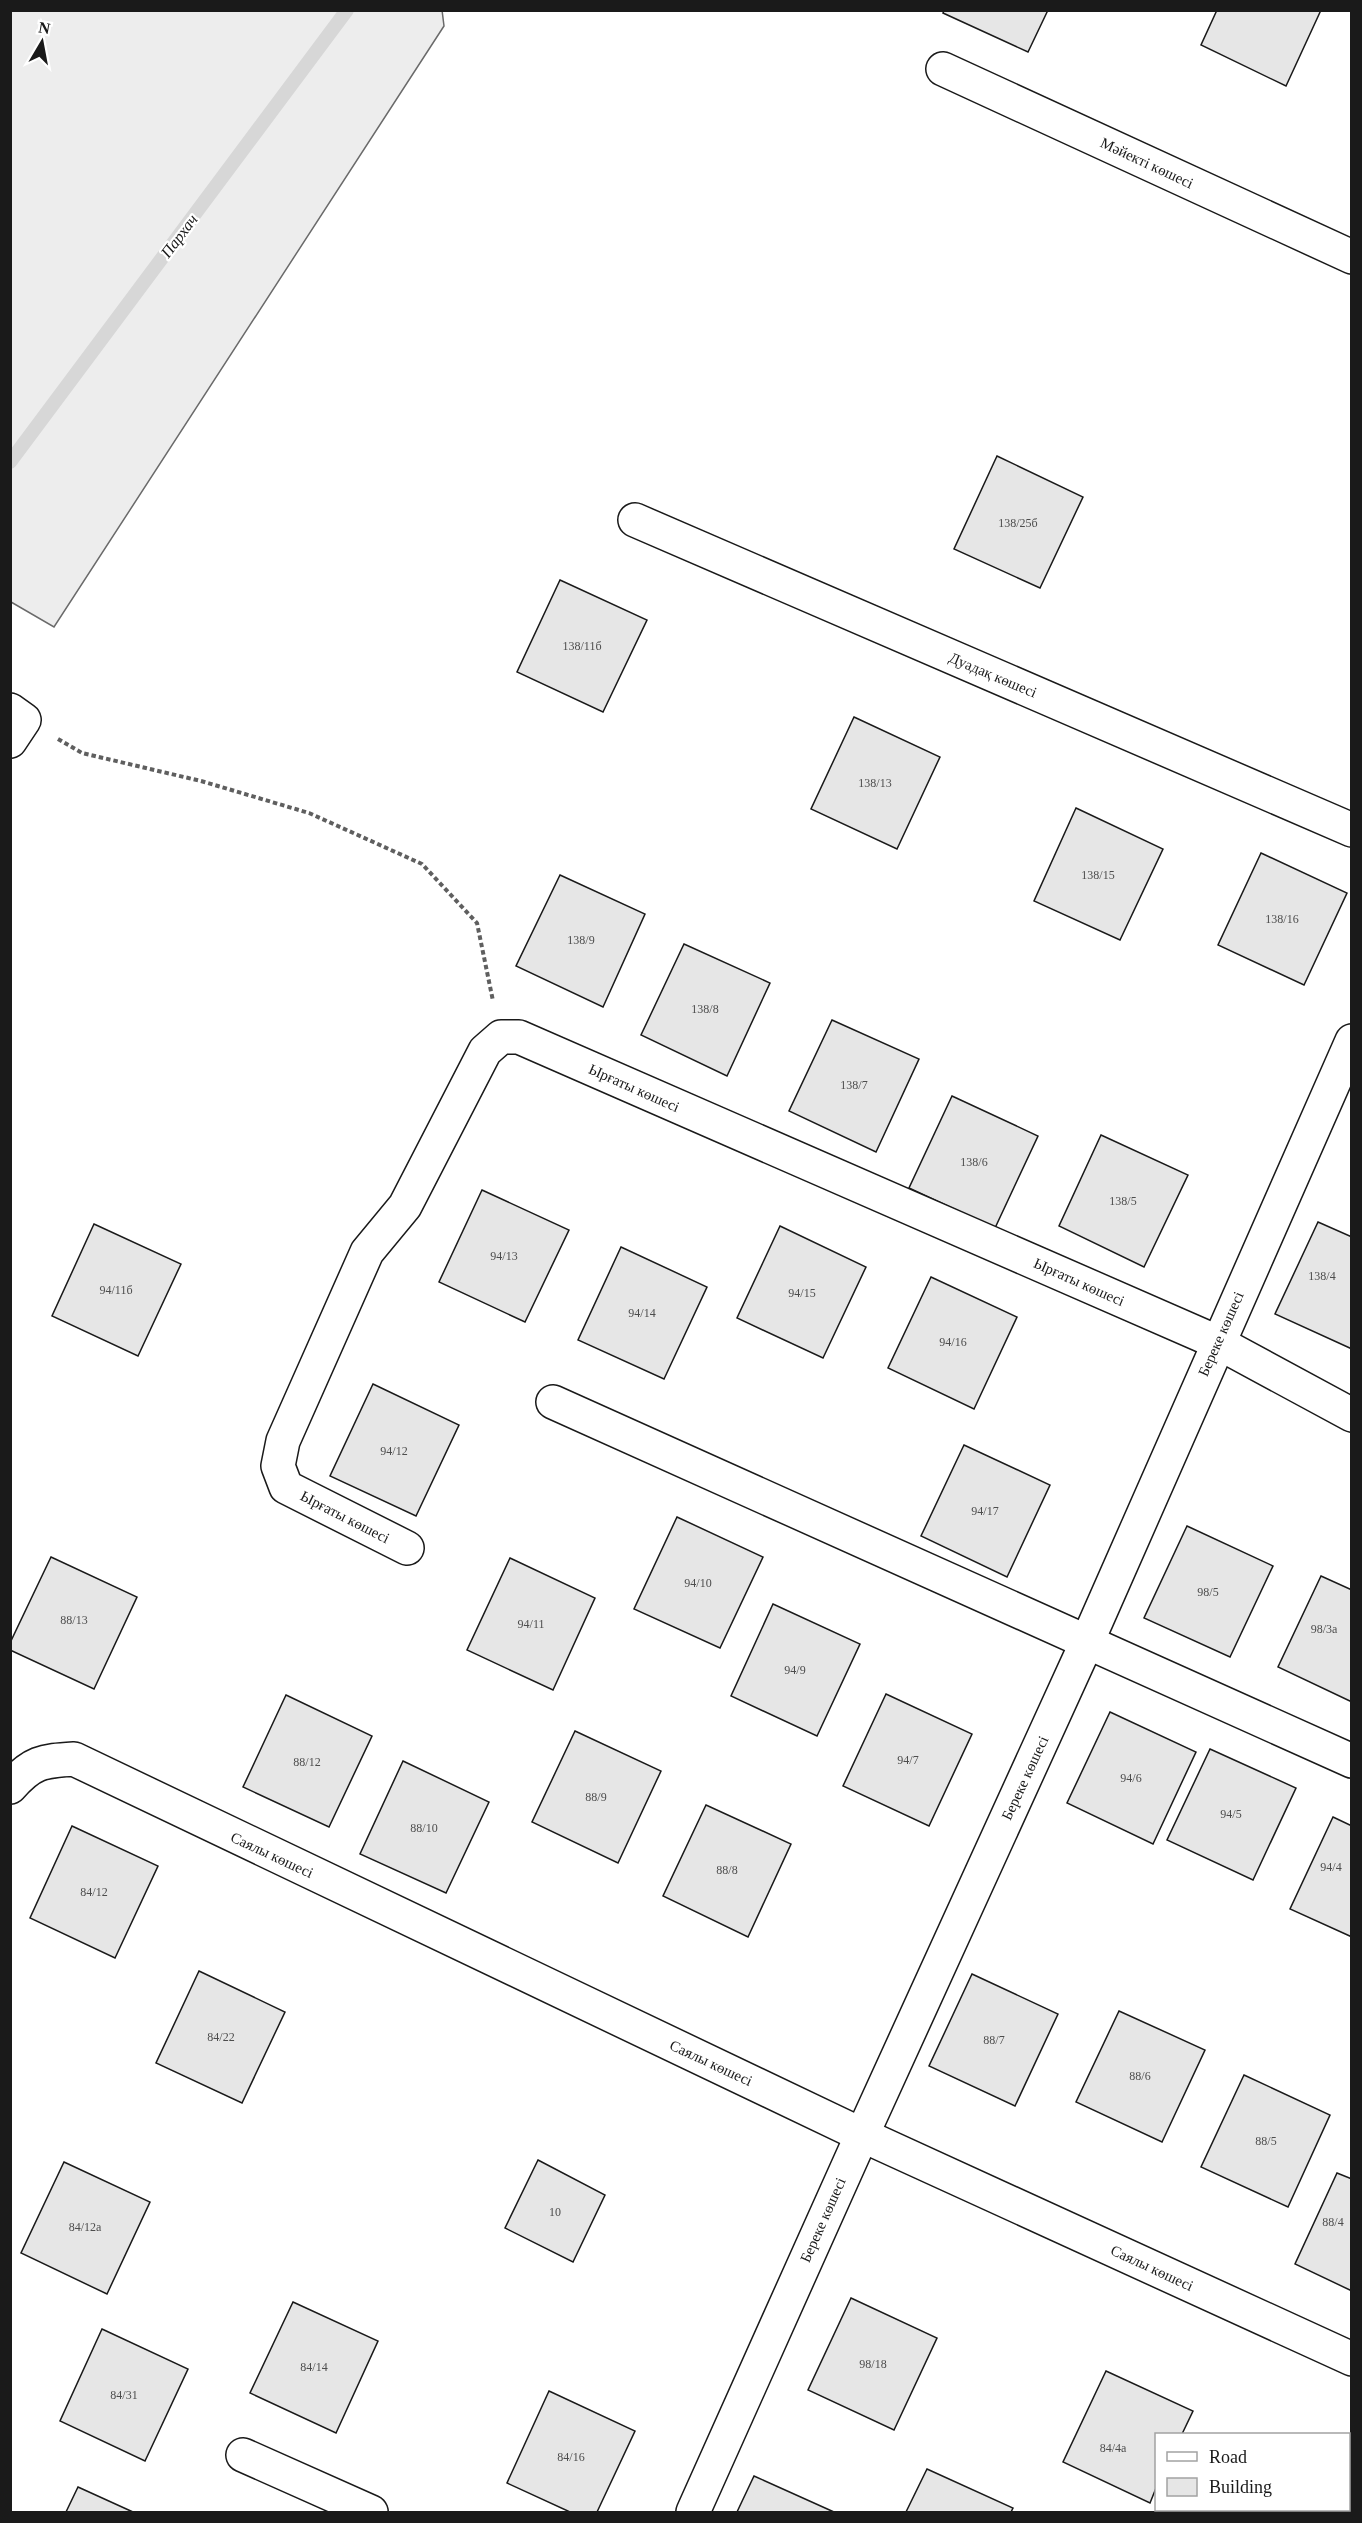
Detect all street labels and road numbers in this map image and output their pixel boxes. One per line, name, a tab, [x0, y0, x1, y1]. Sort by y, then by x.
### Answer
street label: Мәйекті көшесі	[1098, 135, 1196, 191]
street label: Дуадақ көшесі	[947, 649, 1039, 701]
street label: Ырғаты көшесі	[586, 1061, 682, 1115]
street label: Ырғаты көшесі	[1031, 1255, 1127, 1309]
street label: Береке көшесі	[1195, 1289, 1247, 1379]
street label: Ырғаты көшесі	[298, 1488, 392, 1546]
street label: Береке көшесі	[999, 1733, 1051, 1823]
street label: Саялы көшесі	[228, 1829, 316, 1881]
street label: Саялы көшесі	[667, 2037, 755, 2089]
street label: Береке көшесі	[797, 2175, 849, 2265]
street label: Саялы көшесі	[1108, 2242, 1196, 2294]

